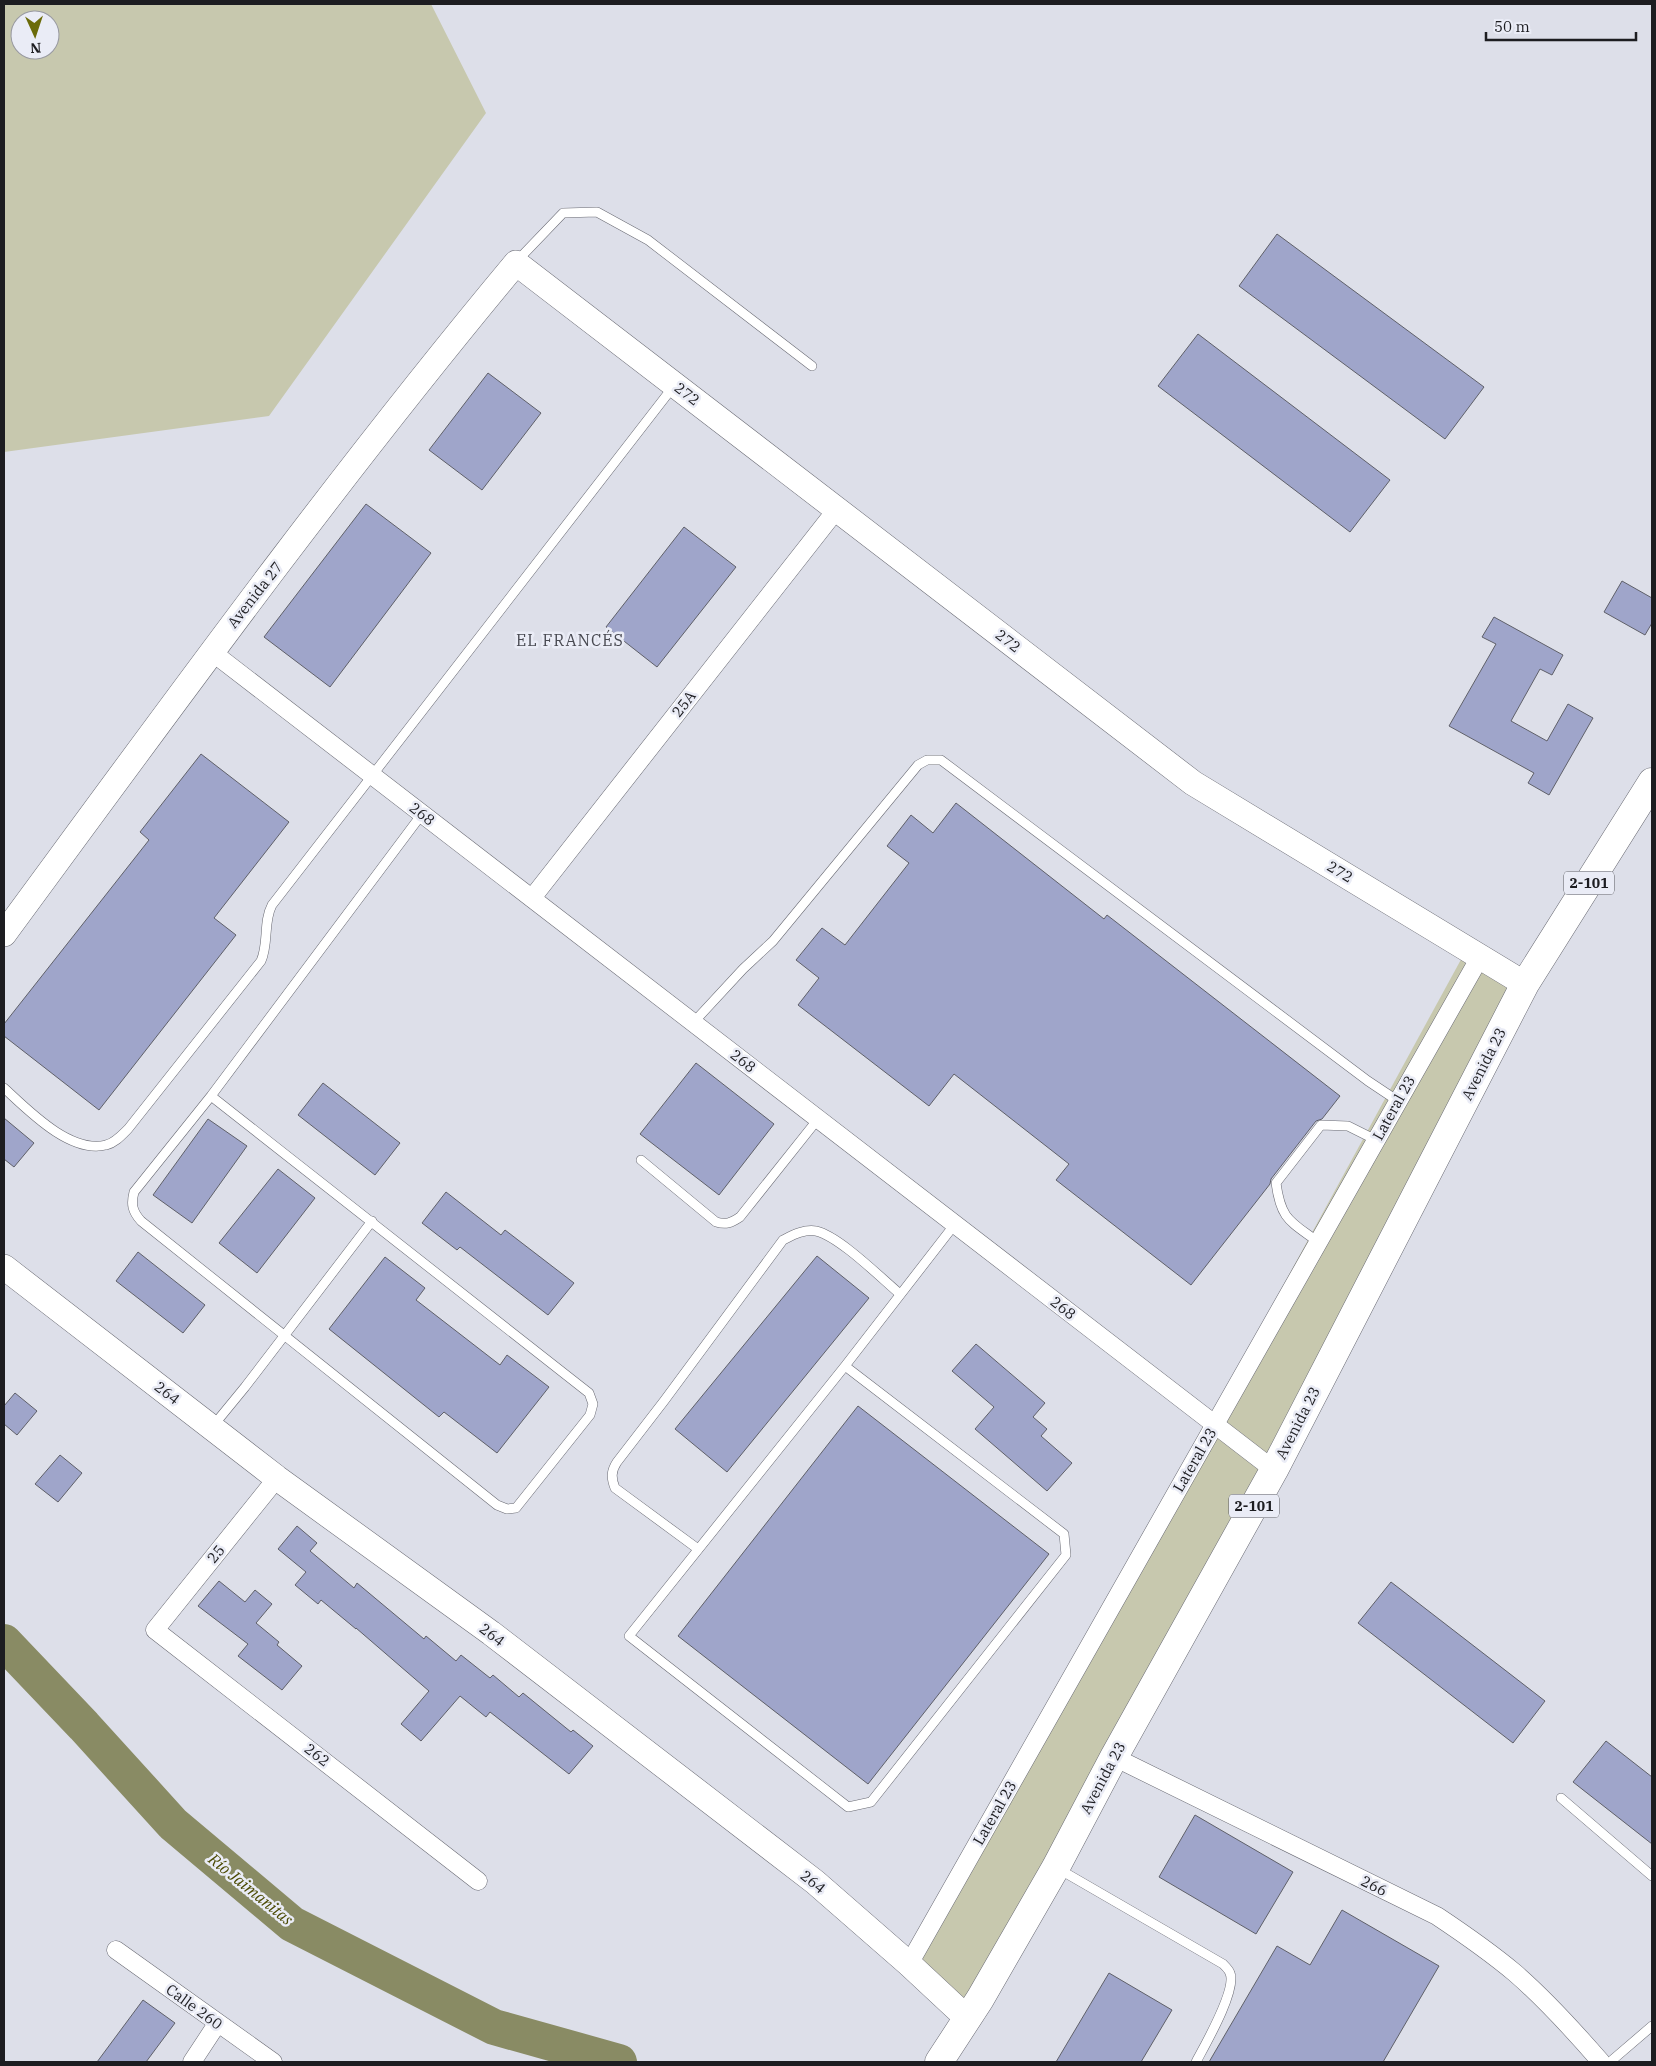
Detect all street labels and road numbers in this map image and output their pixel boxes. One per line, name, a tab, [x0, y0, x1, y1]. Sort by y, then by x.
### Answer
street label: 272	[671, 378, 704, 409]
street label: Avenida 27	[223, 558, 286, 632]
street label: 272	[992, 625, 1025, 656]
street label: 25A	[667, 686, 700, 721]
street label: 268	[406, 798, 439, 829]
street label: 272	[1324, 856, 1357, 887]
road number: 2-101	[1564, 871, 1614, 894]
street label: Avenida 23	[1457, 1024, 1510, 1103]
street label: 268	[727, 1045, 760, 1076]
street label: Lateral 23	[1368, 1072, 1419, 1143]
street label: 268	[1047, 1292, 1080, 1323]
street label: 264	[151, 1377, 184, 1408]
street label: Avenida 23	[1271, 1383, 1324, 1462]
street label: Lateral 23	[1169, 1424, 1221, 1495]
road number: 2-101	[1229, 1494, 1279, 1518]
street label: 25	[203, 1541, 229, 1567]
street label: 264	[476, 1619, 509, 1650]
street label: Avenida 23	[1076, 1738, 1129, 1817]
street label: 262	[301, 1739, 334, 1770]
street label: Lateral 23	[969, 1777, 1021, 1848]
street label: 264	[797, 1866, 830, 1897]
street label: 266	[1358, 1871, 1391, 1900]
street label: Calle 260	[162, 1980, 226, 2033]

